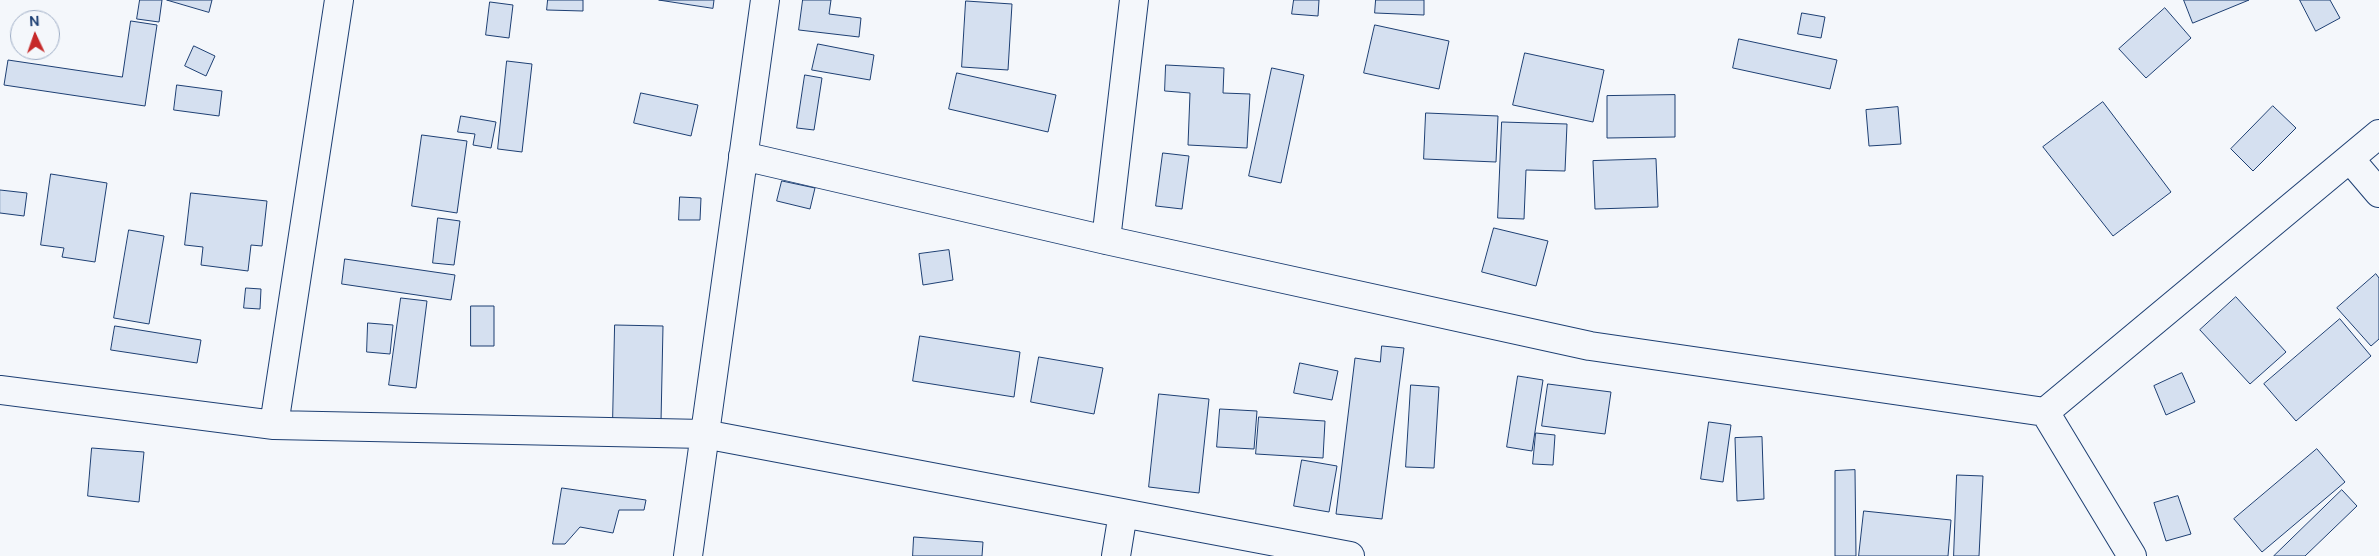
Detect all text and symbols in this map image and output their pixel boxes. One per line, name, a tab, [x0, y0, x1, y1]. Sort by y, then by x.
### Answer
north arrow	[10, 10, 60, 60]
text: N	[29, 12, 40, 30]

